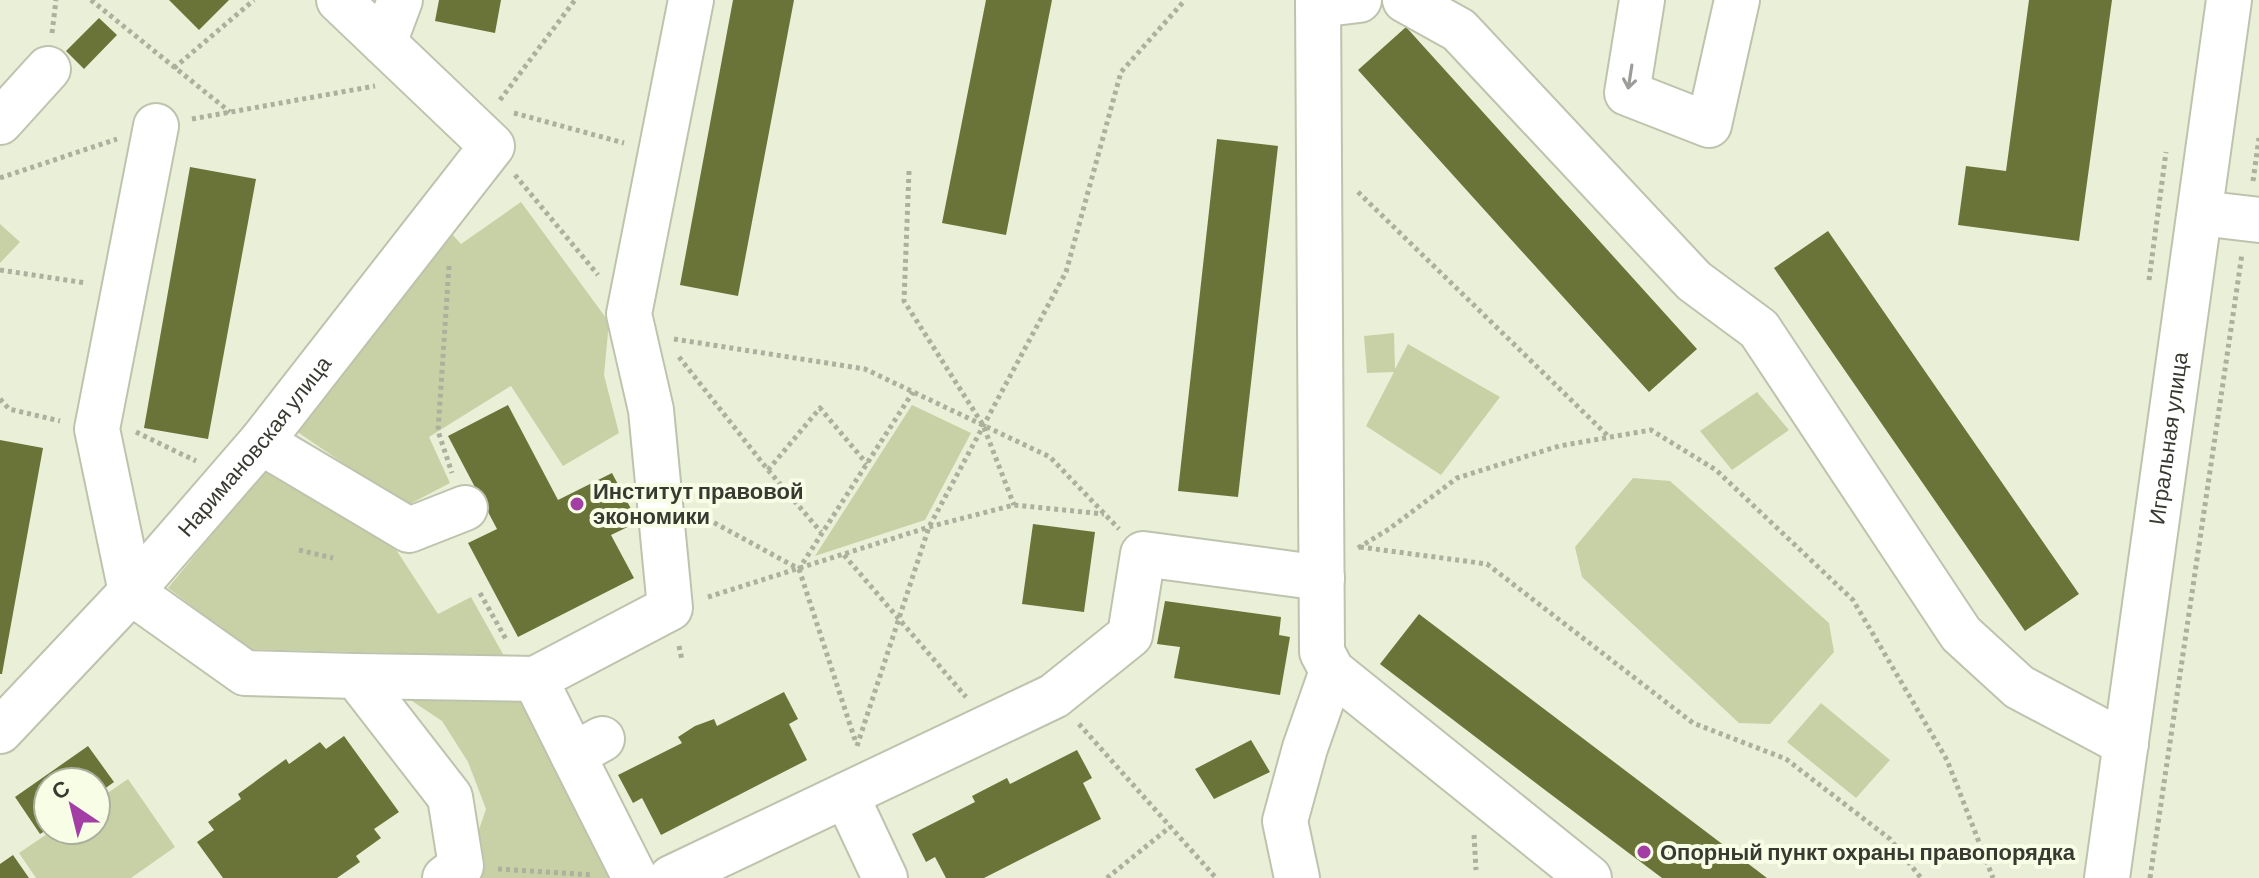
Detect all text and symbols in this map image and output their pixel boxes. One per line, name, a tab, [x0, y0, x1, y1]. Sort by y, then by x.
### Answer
one-way arrow	[1621, 64, 1636, 89]
street label: Игральная улица	[2142, 349, 2192, 526]
street label: Наримановская улица	[171, 350, 336, 541]
place label: Институт правовой экономики	[593, 477, 803, 528]
marker: Институт правовой экономики	[568, 495, 586, 513]
north arrow	[32, 766, 112, 846]
text: С	[46, 774, 74, 804]
place label: Опорный пункт охраны правопорядка	[1660, 838, 2076, 865]
marker: Опорный пункт охраны правопорядка	[1635, 843, 1653, 861]

